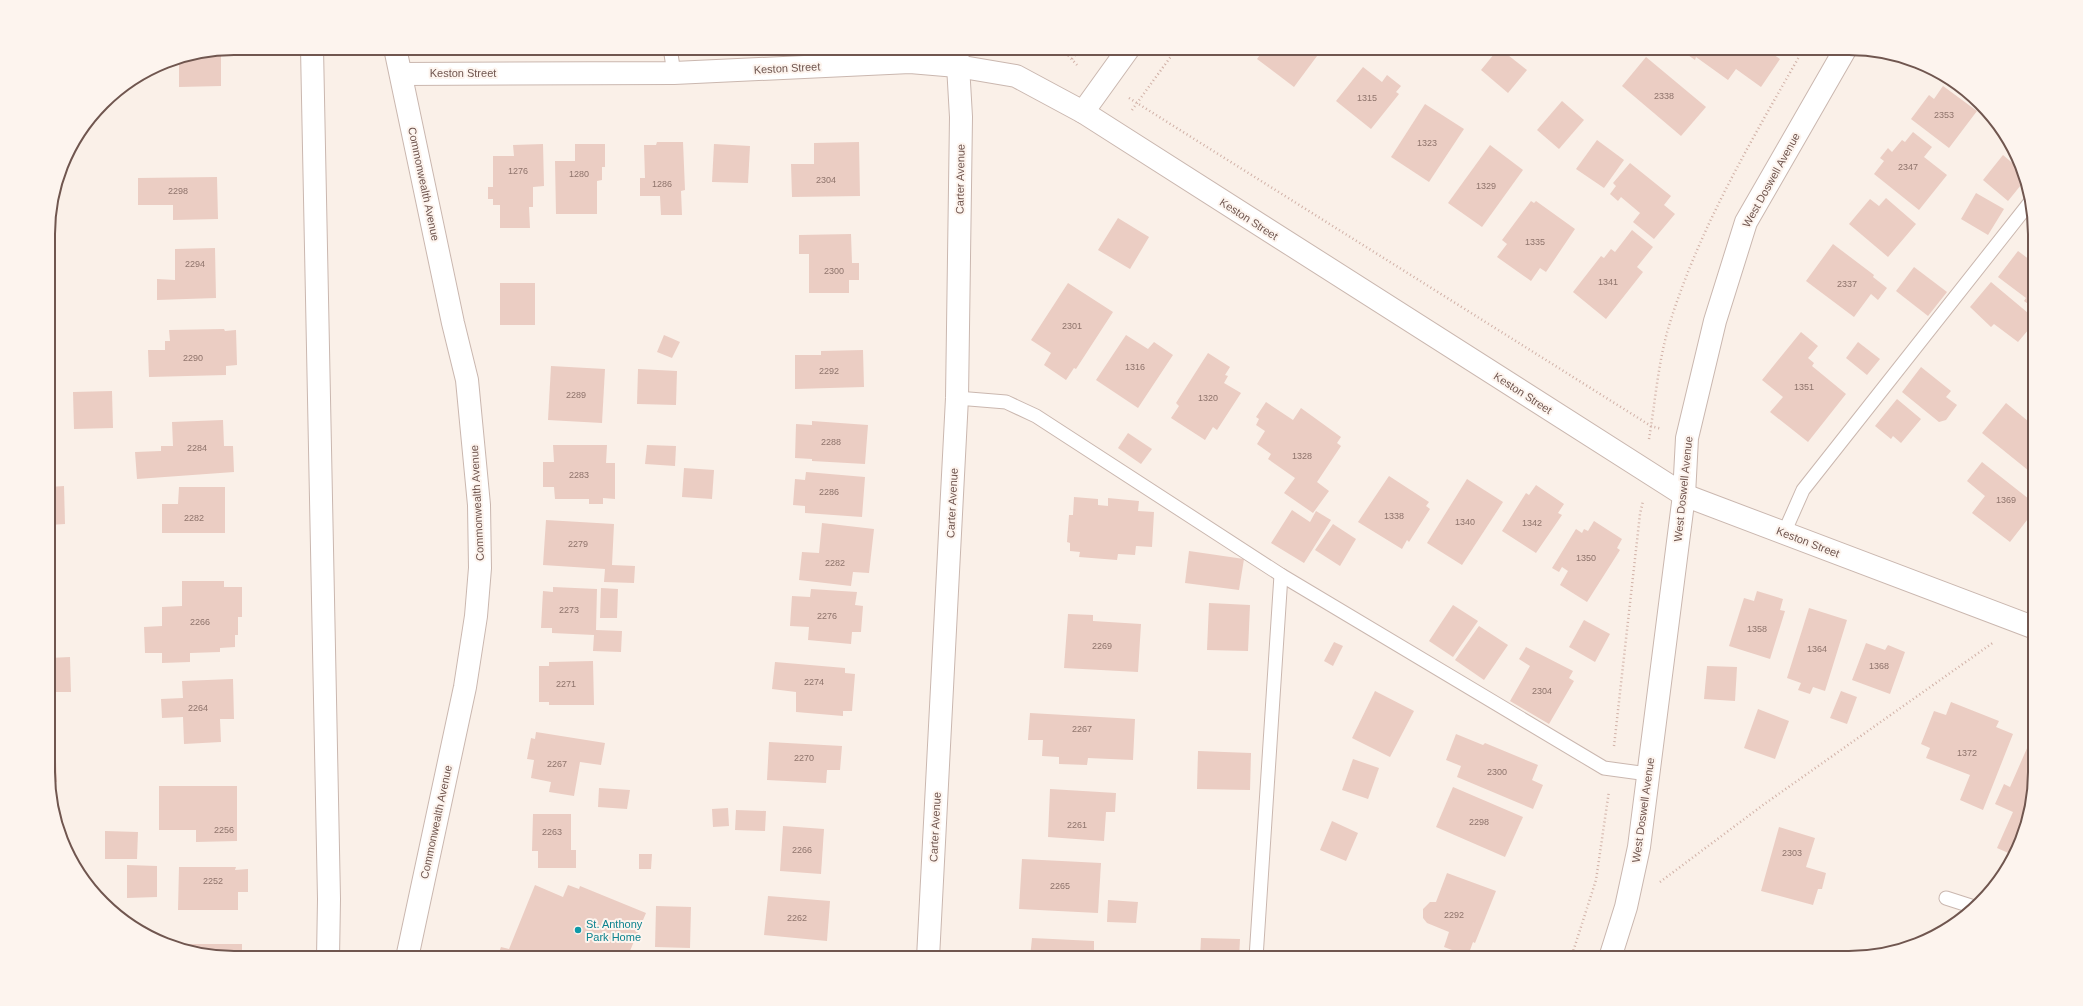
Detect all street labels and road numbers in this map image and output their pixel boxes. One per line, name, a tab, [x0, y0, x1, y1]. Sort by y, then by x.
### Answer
street label: Keston Street	[753, 60, 821, 76]
street label: Keston Street	[430, 67, 496, 79]
street label: Commonwealth Avenue	[406, 126, 442, 242]
street label: West Doswell Avenue	[1740, 131, 1802, 229]
street label: Carter Avenue	[953, 144, 967, 214]
street label: Keston Street	[1218, 196, 1280, 242]
street label: Keston Street	[1492, 370, 1554, 416]
street label: West Doswell Avenue	[1671, 436, 1695, 542]
street label: Commonwealth Avenue	[468, 445, 486, 561]
street label: Carter Avenue	[944, 468, 960, 538]
street label: Keston Street	[1775, 524, 1841, 560]
street label: West Doswell Avenue	[1630, 757, 1656, 863]
street label: Commonwealth Avenue	[418, 764, 454, 880]
street label: Carter Avenue	[927, 792, 943, 862]

